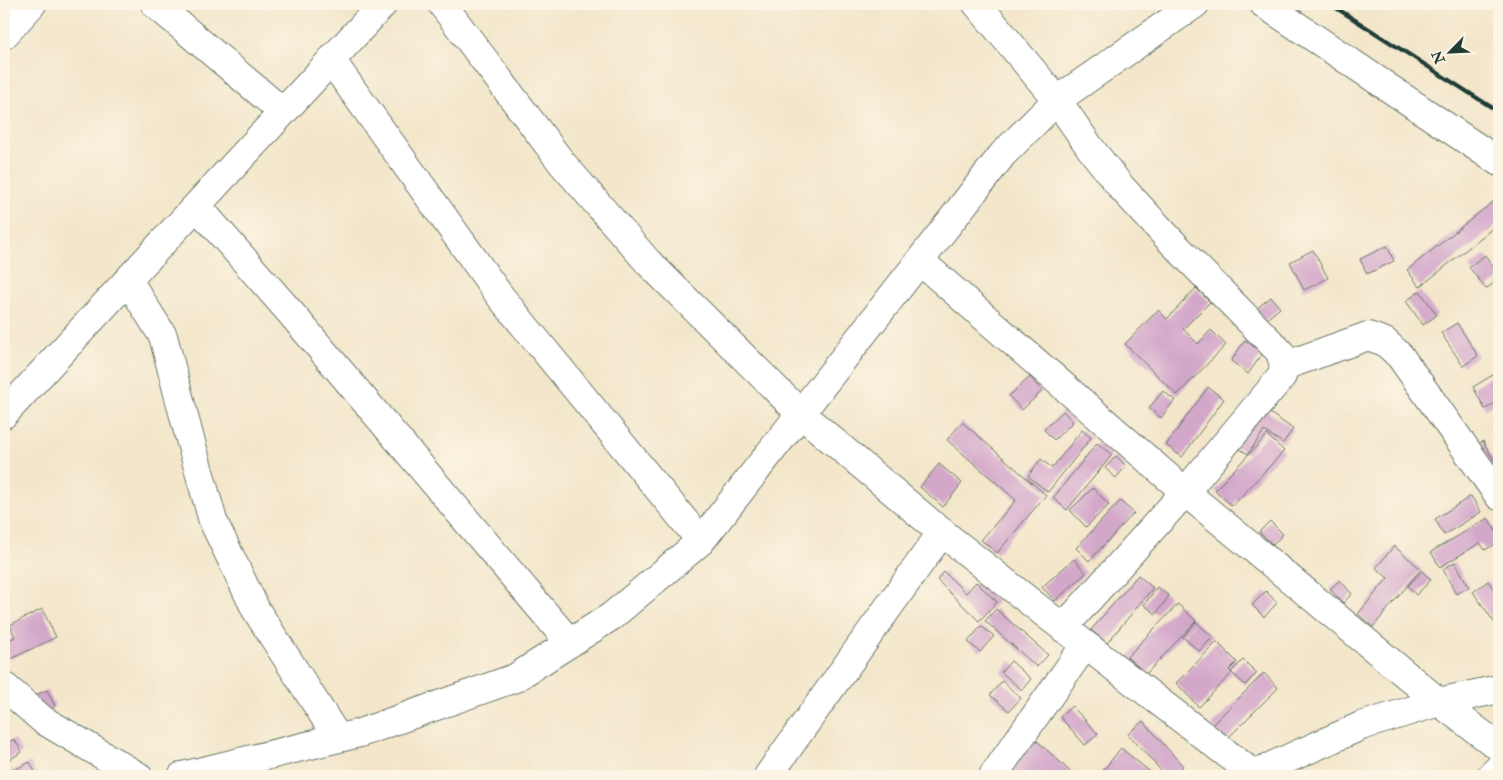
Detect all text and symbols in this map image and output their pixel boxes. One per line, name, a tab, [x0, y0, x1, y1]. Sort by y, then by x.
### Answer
north arrow	[1426, 28, 1476, 78]
text: N	[1428, 47, 1449, 67]

